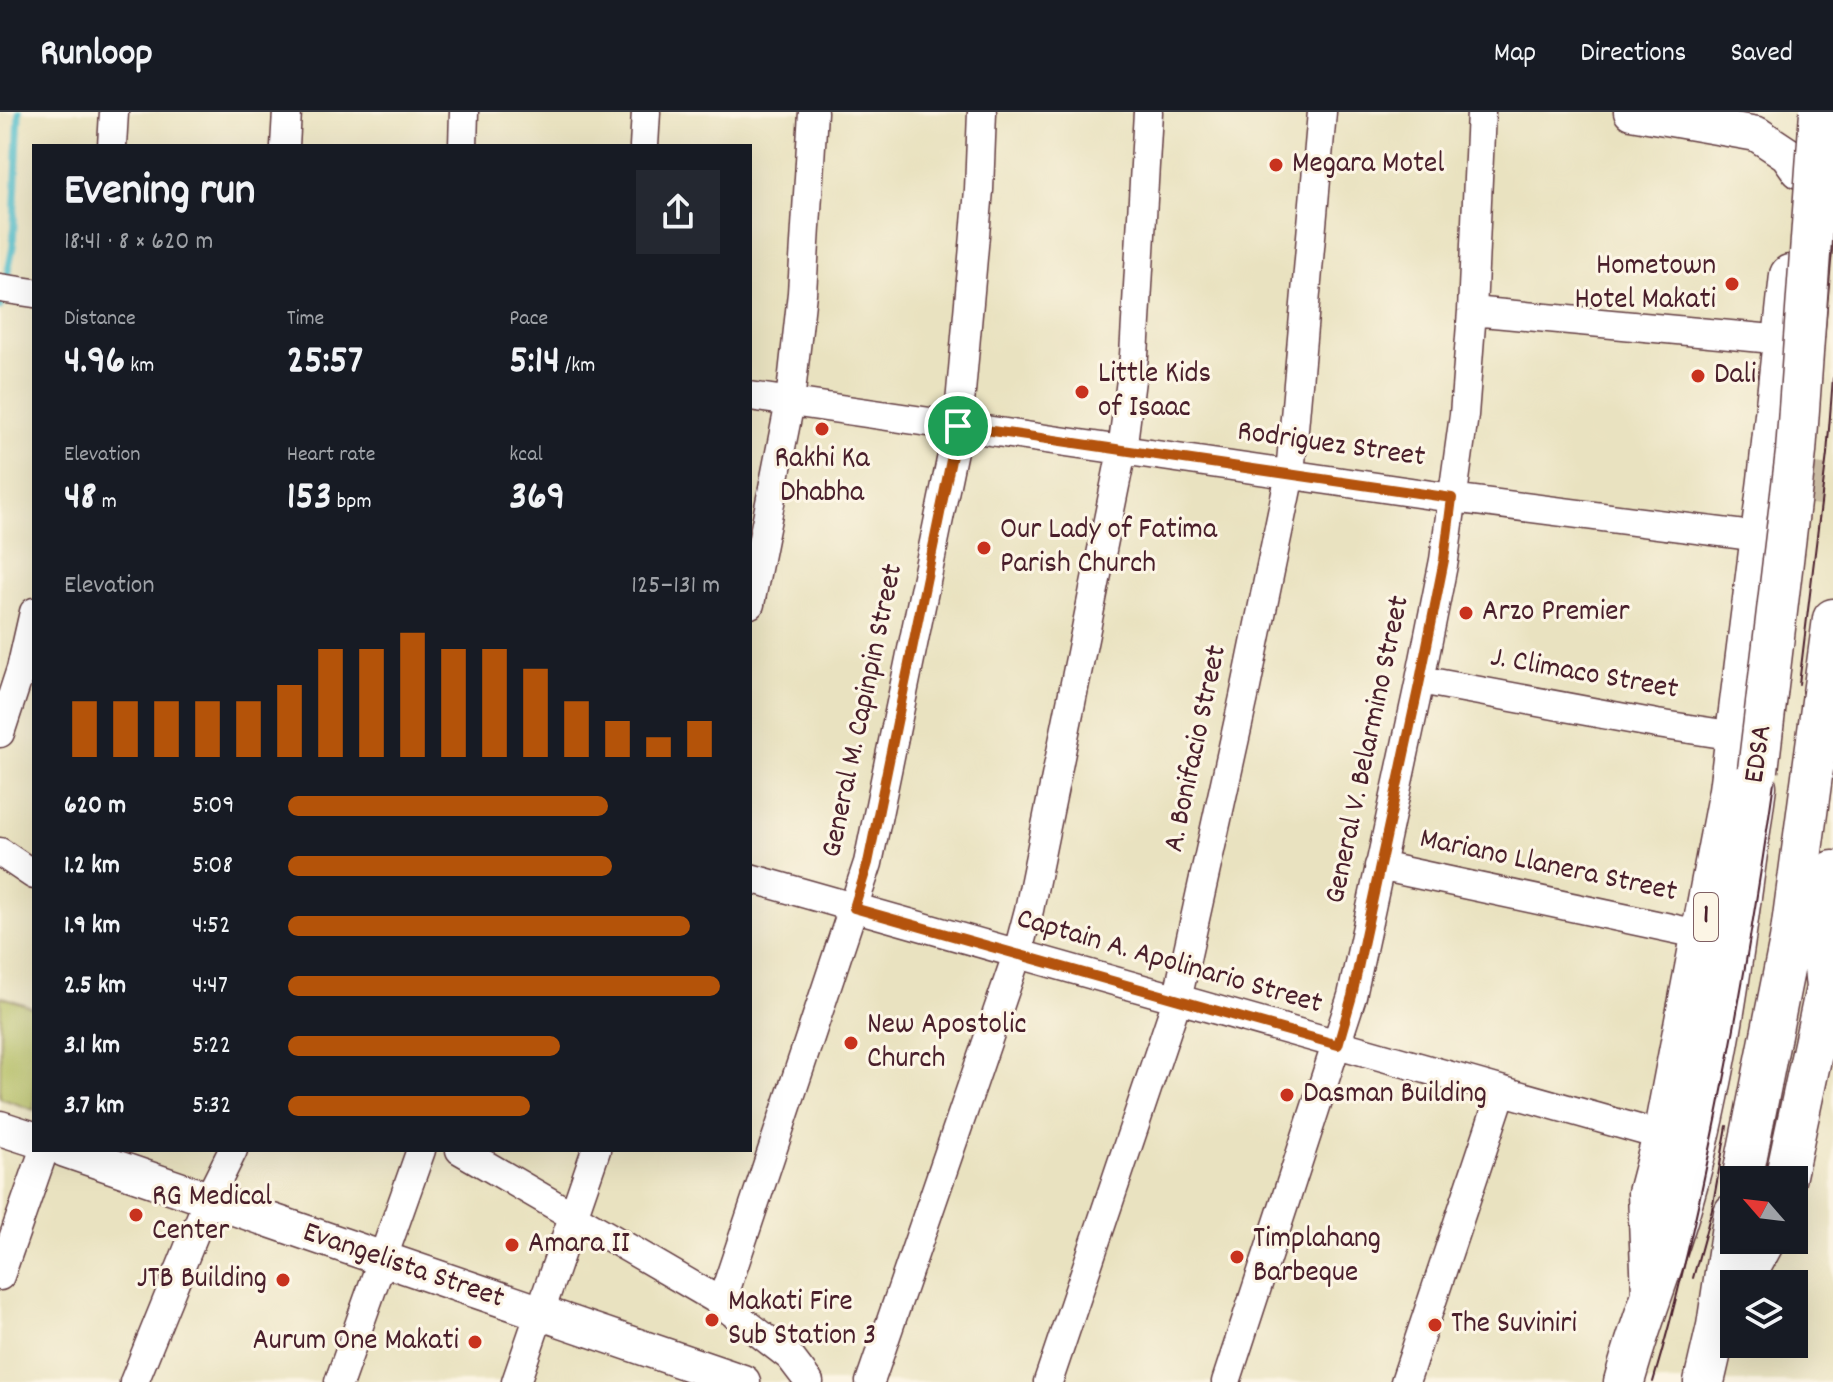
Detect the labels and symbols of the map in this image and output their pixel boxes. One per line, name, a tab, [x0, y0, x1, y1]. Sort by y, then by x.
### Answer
place label: Megara Motel	[1292, 144, 1444, 187]
marker: Megara Motel	[1267, 156, 1285, 174]
place label: Hometown Hotel Makati	[1574, 246, 1716, 323]
marker: Hometown Hotel Makati	[1723, 275, 1741, 293]
place label: Little Kids of Isaac	[1098, 354, 1211, 431]
place label: Dali	[1714, 355, 1756, 398]
marker: Dali	[1689, 367, 1707, 385]
marker: Little Kids of Isaac	[1073, 383, 1091, 401]
pin	[924, 392, 992, 460]
street label: Rodriguez Street	[1234, 412, 1428, 480]
marker: Rakhi Ka Dhabha	[813, 420, 831, 438]
place label: Rakhi Ka Dhabha	[774, 439, 870, 516]
place label: Our Lady of Fatima Parish Church	[1000, 510, 1218, 587]
marker: Our Lady of Fatima Parish Church	[975, 539, 993, 557]
street label: General M. Capinpin Street	[812, 560, 916, 862]
street label: General V. Belarmino Street	[1315, 592, 1423, 908]
place label: Arzo Premier	[1482, 592, 1630, 635]
marker: Arzo Premier	[1457, 604, 1475, 622]
street label: J. Climaco Street	[1487, 637, 1681, 713]
street label: A. Bonifacio Street	[1154, 642, 1240, 856]
street label: EDSA	[1735, 722, 1785, 786]
street label: Mariano Llanera Street	[1415, 819, 1681, 915]
road number: 1	[1694, 893, 1718, 941]
street label: Captain A. Apolinario Street	[1011, 899, 1327, 1027]
place label: New Apostolic Church	[867, 1005, 1027, 1082]
marker: New Apostolic Church	[842, 1034, 860, 1052]
place label: Dasman Building	[1303, 1074, 1487, 1117]
marker: Dasman Building	[1278, 1086, 1296, 1104]
north arrow	[1720, 1166, 1808, 1254]
place label: RG Medical Center	[152, 1177, 272, 1254]
marker: RG Medical Center	[127, 1206, 145, 1224]
street label: Evangelista Street	[296, 1212, 510, 1322]
place label: Timplahang Barbeque	[1253, 1219, 1381, 1296]
place label: Amara II	[528, 1224, 630, 1267]
marker: Amara II	[503, 1236, 521, 1254]
marker: Timplahang Barbeque	[1228, 1248, 1246, 1266]
place label: JTB Building	[137, 1259, 267, 1302]
marker: JTB Building	[274, 1271, 292, 1289]
place label: Makati Fire Sub Station 3	[728, 1282, 876, 1359]
place label: The Suviniri	[1451, 1304, 1577, 1347]
marker: Makati Fire Sub Station 3	[703, 1311, 721, 1329]
marker: The Suviniri	[1426, 1316, 1444, 1334]
place label: Aurum One Makati	[252, 1321, 459, 1364]
marker: Aurum One Makati	[466, 1333, 484, 1351]

